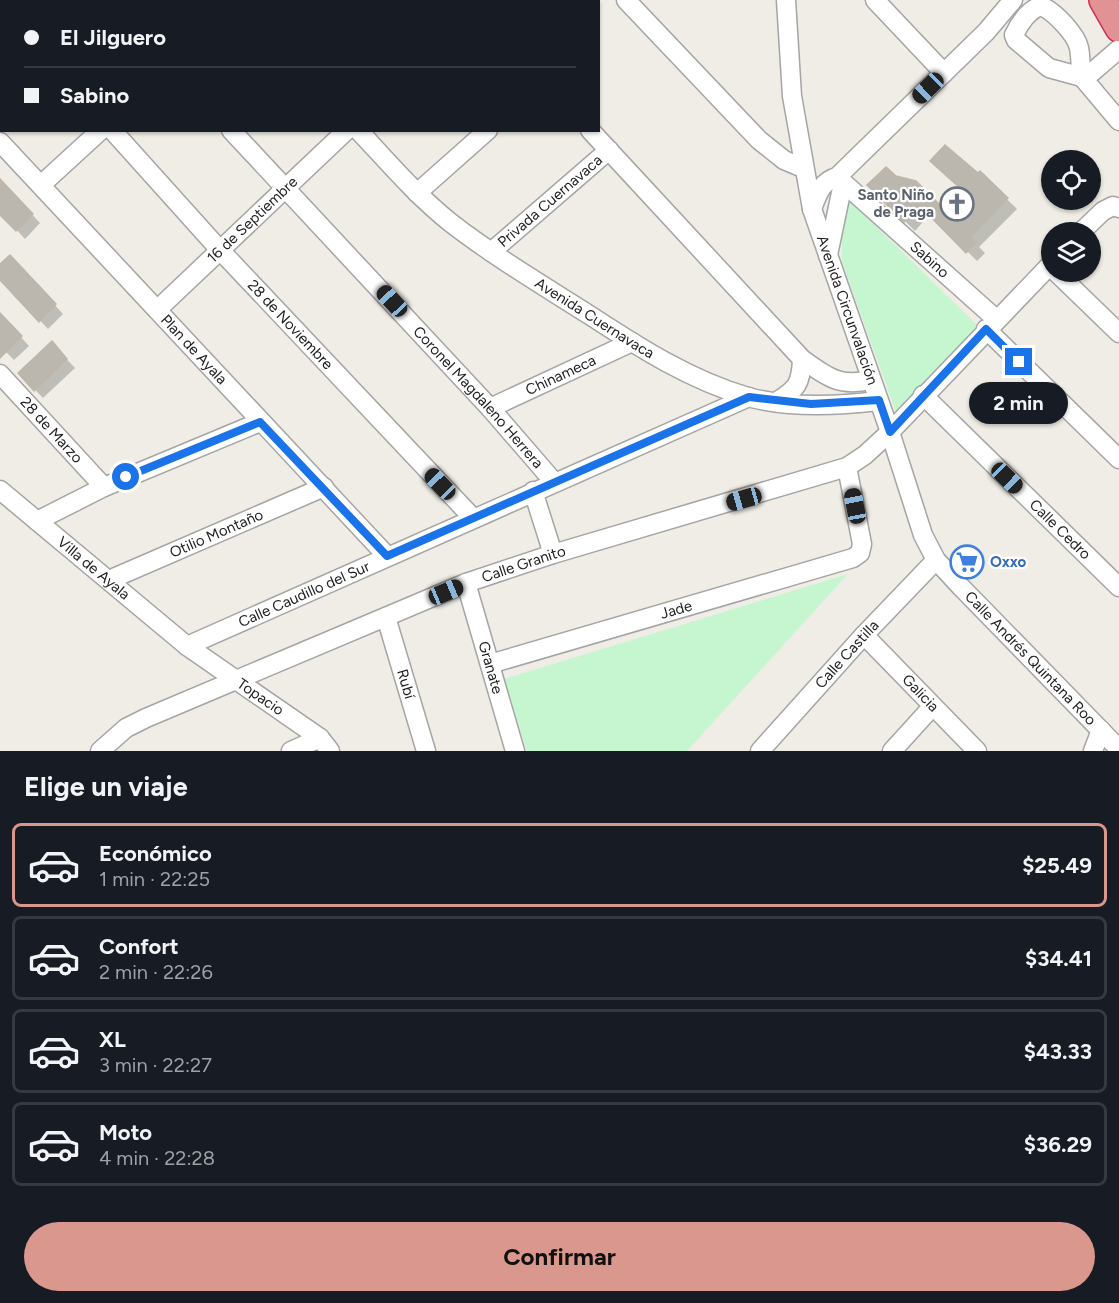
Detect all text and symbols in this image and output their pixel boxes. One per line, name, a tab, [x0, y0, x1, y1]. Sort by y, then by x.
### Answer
text: El Jilguero	[60, 24, 166, 51]
car	[909, 69, 947, 107]
text: Sabino	[60, 82, 129, 109]
map controls	[1041, 150, 1101, 282]
button: locate	[1041, 150, 1101, 210]
street label: Privada Cuernavaca	[494, 151, 606, 251]
street label: 16 de Septiembre	[203, 173, 301, 267]
place label: Santo Niño de Praga	[857, 186, 934, 221]
church icon: Santo Niño de Praga	[939, 186, 975, 222]
button: layers	[1041, 222, 1101, 282]
street label: Avenida Circunvalación	[813, 233, 882, 387]
street label: Sabino	[906, 237, 953, 282]
street label: Avenida Cuernavaca	[532, 274, 657, 362]
street label: 28 de Noviembre	[244, 276, 337, 373]
car	[373, 282, 411, 320]
street label: Plan de Ayala	[157, 311, 231, 388]
street label: Coronel Magdaleno Herrera	[409, 322, 547, 472]
route end	[1005, 348, 1032, 375]
street label: Chinameca	[523, 351, 599, 399]
callout: 2 min	[970, 383, 1068, 425]
text: 2 min	[993, 391, 1044, 415]
street label: 28 de Marzo	[17, 393, 87, 467]
car	[988, 459, 1026, 497]
route start	[112, 463, 139, 490]
car	[421, 465, 459, 503]
car	[724, 485, 764, 513]
car	[843, 487, 867, 525]
street label: Calle Cedro	[1026, 495, 1095, 564]
street label: Otilio Montaño	[167, 505, 266, 562]
street label: Villa de Ayala	[54, 533, 134, 604]
street label: Calle Granito	[479, 542, 568, 586]
supermarket icon: Oxxo	[949, 544, 985, 580]
place label: Oxxo	[990, 553, 1027, 571]
street label: Calle Caudillo del Sur	[236, 557, 373, 631]
car	[426, 577, 466, 607]
street label: Calle Andrés Quintana Roo	[961, 588, 1100, 729]
street label: Jade	[658, 596, 694, 623]
street label: Calle Castilla	[811, 616, 882, 692]
street label: Granate	[474, 639, 507, 696]
street label: Rubí	[393, 667, 419, 702]
street label: Galicia	[898, 671, 943, 715]
street label: Topacio	[234, 674, 288, 720]
text: Elige un viaje	[24, 770, 188, 803]
icon: car	[27, 838, 81, 892]
text: Económico	[99, 840, 212, 867]
text: $25.49	[1022, 852, 1092, 879]
text: 1 min · 22:25	[99, 867, 210, 891]
icon: car	[27, 931, 81, 985]
text: Confort	[99, 933, 179, 960]
text: $34.41	[1025, 945, 1092, 972]
text: 2 min · 22:26	[99, 960, 213, 984]
icon: car	[27, 1024, 81, 1078]
text: XL	[99, 1026, 126, 1053]
text: $43.33	[1024, 1038, 1092, 1065]
text: 3 min · 22:27	[99, 1053, 212, 1077]
icon: car	[27, 1117, 81, 1171]
text: Moto	[99, 1119, 152, 1146]
text: $36.29	[1024, 1131, 1092, 1158]
text: 4 min · 22:28	[99, 1146, 215, 1170]
button: Confirmar	[24, 1222, 1095, 1291]

